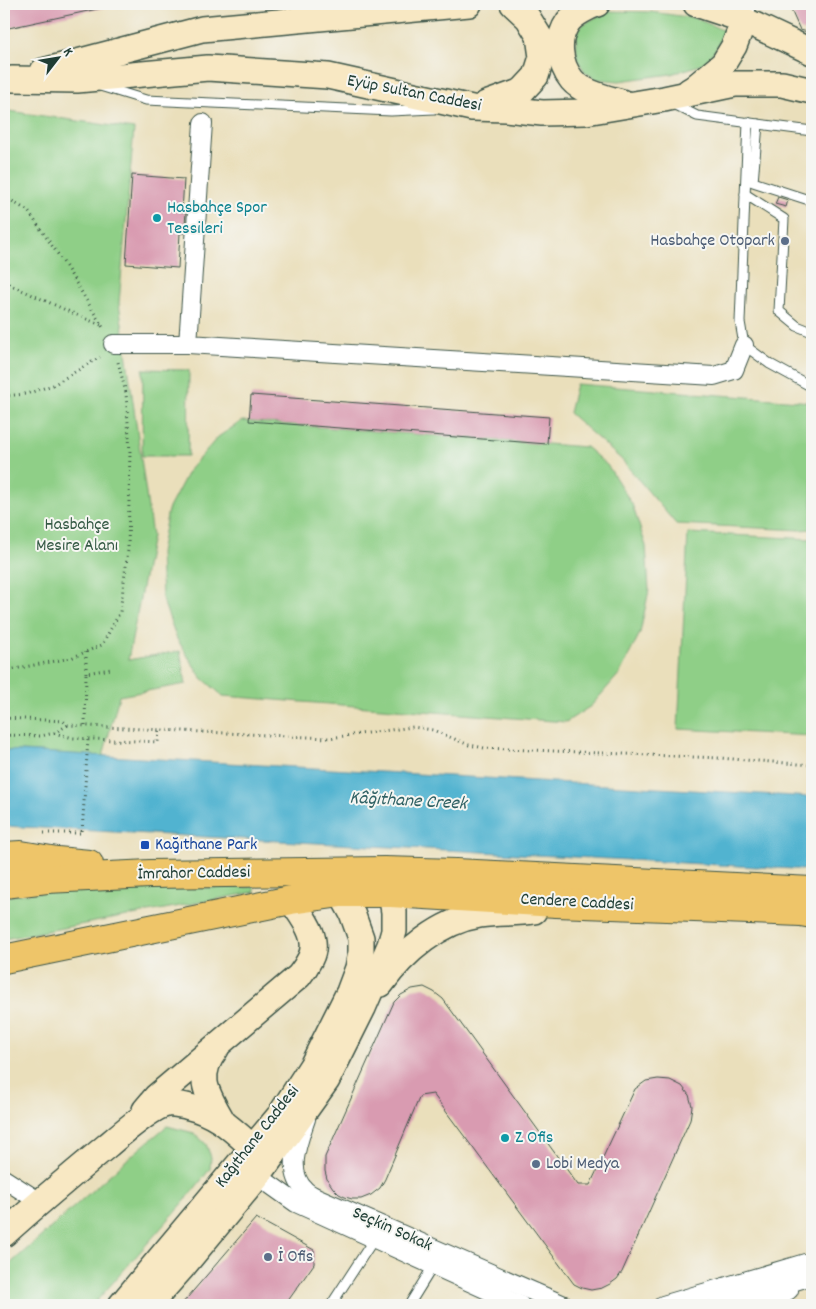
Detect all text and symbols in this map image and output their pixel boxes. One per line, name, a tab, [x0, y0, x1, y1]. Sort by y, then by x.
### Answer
north arrow	[32, 32, 82, 82]
text: K	[57, 44, 78, 61]
street label: Eyüp Sultan Caddesi	[345, 69, 483, 119]
place label: Hasbahçe Spor Tessileri	[167, 196, 267, 242]
marker: Hasbahçe Spor Tessileri	[151, 212, 163, 224]
place label: Hasbahçe Otopark	[650, 229, 775, 254]
marker: Hasbahçe Otopark	[779, 235, 791, 247]
park label: Hasbahçe Mesire Alanı	[36, 513, 118, 559]
water label: Kâğıthane Creek	[349, 785, 469, 819]
place label: Kağıthane Park	[155, 833, 257, 858]
marker: Kağıthane Park	[139, 839, 151, 851]
street label: İmrahor Caddesi	[137, 861, 251, 887]
street label: Cendere Caddesi	[520, 888, 634, 918]
street label: Kağıthane Caddesi	[210, 1080, 306, 1194]
place label: Z Ofis	[515, 1126, 553, 1151]
marker: Z Ofis	[499, 1132, 511, 1144]
place label: Lobi Medya	[546, 1152, 620, 1177]
marker: Lobi Medya	[530, 1158, 542, 1170]
street label: Seçkin Sokak	[348, 1201, 436, 1259]
place label: İ Ofis	[278, 1245, 313, 1270]
marker: İ Ofis	[262, 1251, 274, 1263]

